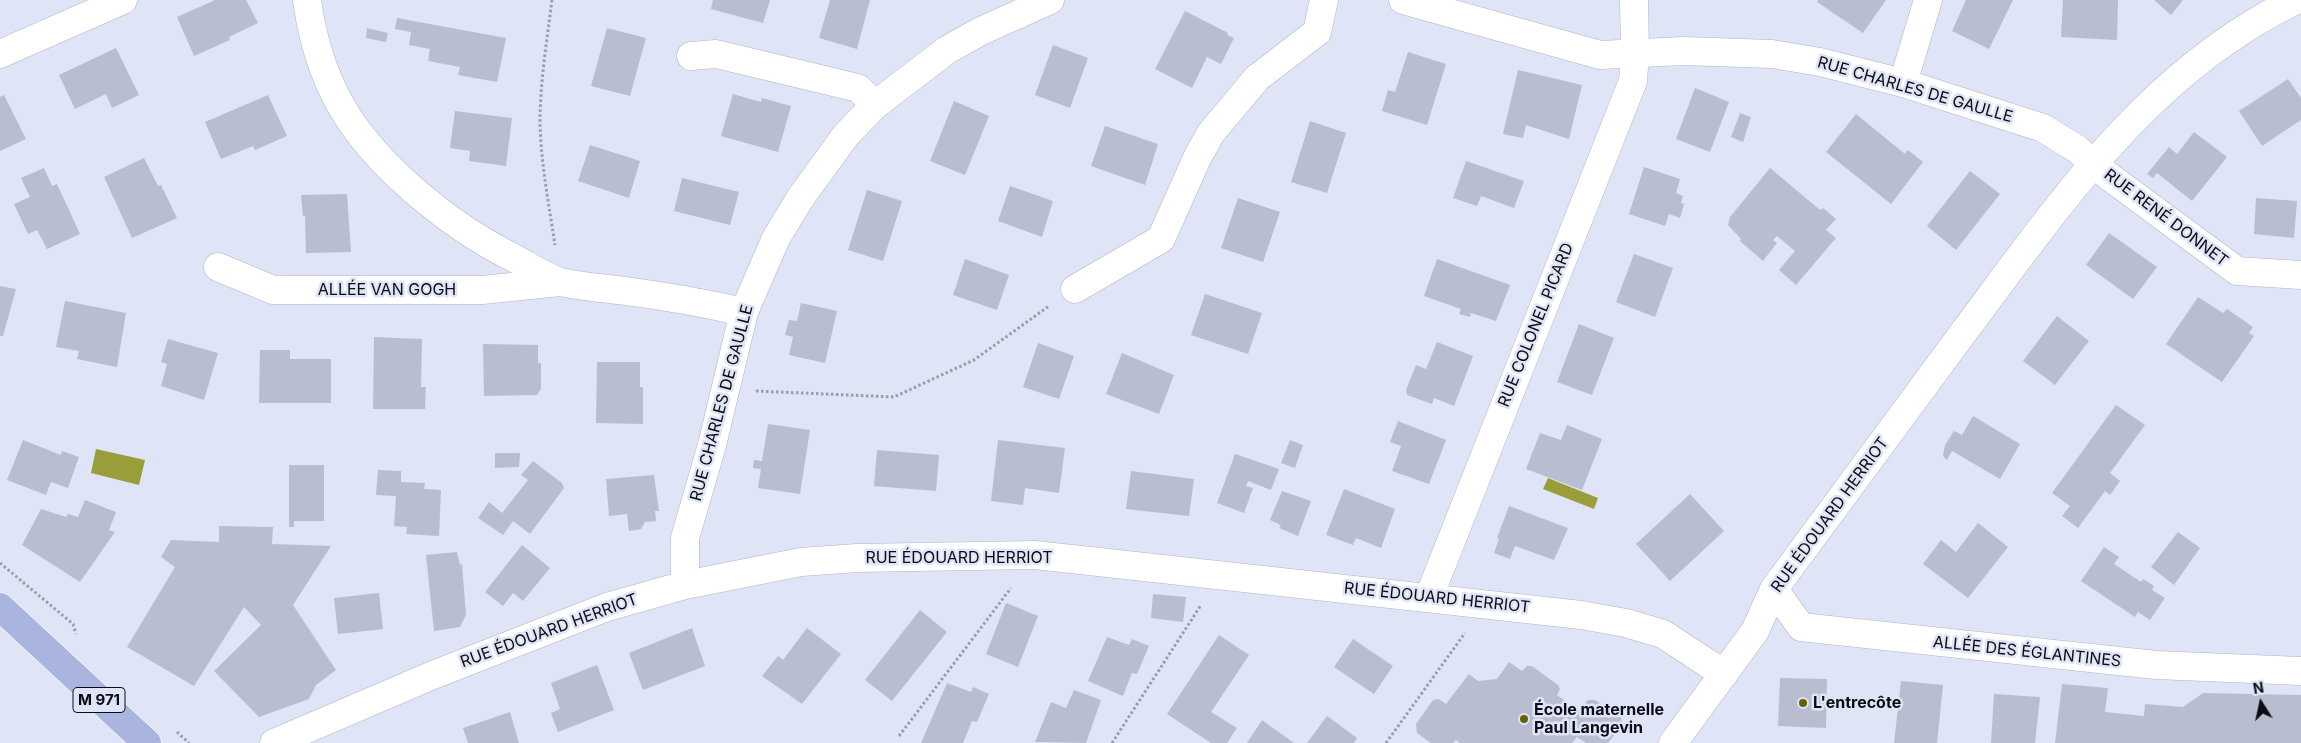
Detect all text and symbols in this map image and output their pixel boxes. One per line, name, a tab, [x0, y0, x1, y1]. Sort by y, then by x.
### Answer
street label: RUE CHARLES DE GAULLE	[1815, 53, 2015, 127]
street label: RUE RENÉ DONNET	[2100, 165, 2232, 271]
street label: RUE COLONEL PICARD	[1494, 240, 1578, 410]
street label: ALLÉE VAN GOGH	[318, 280, 456, 300]
street label: RUE CHARLES DE GAULLE	[687, 303, 757, 503]
street label: RUE ÉDOUARD HERRIOT	[1767, 434, 1893, 596]
street label: RUE ÉDOUARD HERRIOT	[865, 548, 1053, 568]
street label: RUE ÉDOUARD HERRIOT	[1343, 579, 1531, 617]
street label: RUE ÉDOUARD HERRIOT	[458, 590, 640, 672]
street label: ALLÉE DES ÉGLANTINES	[1932, 633, 2122, 671]
north arrow	[2236, 678, 2286, 728]
text: N	[2252, 678, 2265, 697]
road number: M 971	[73, 688, 125, 712]
place label: L'entrecôte	[1813, 693, 1901, 713]
marker: L'entrecôte	[1797, 697, 1809, 709]
place label: École maternelle Paul Langevin	[1534, 700, 1664, 738]
marker: École maternelle Paul Langevin	[1518, 713, 1530, 725]

